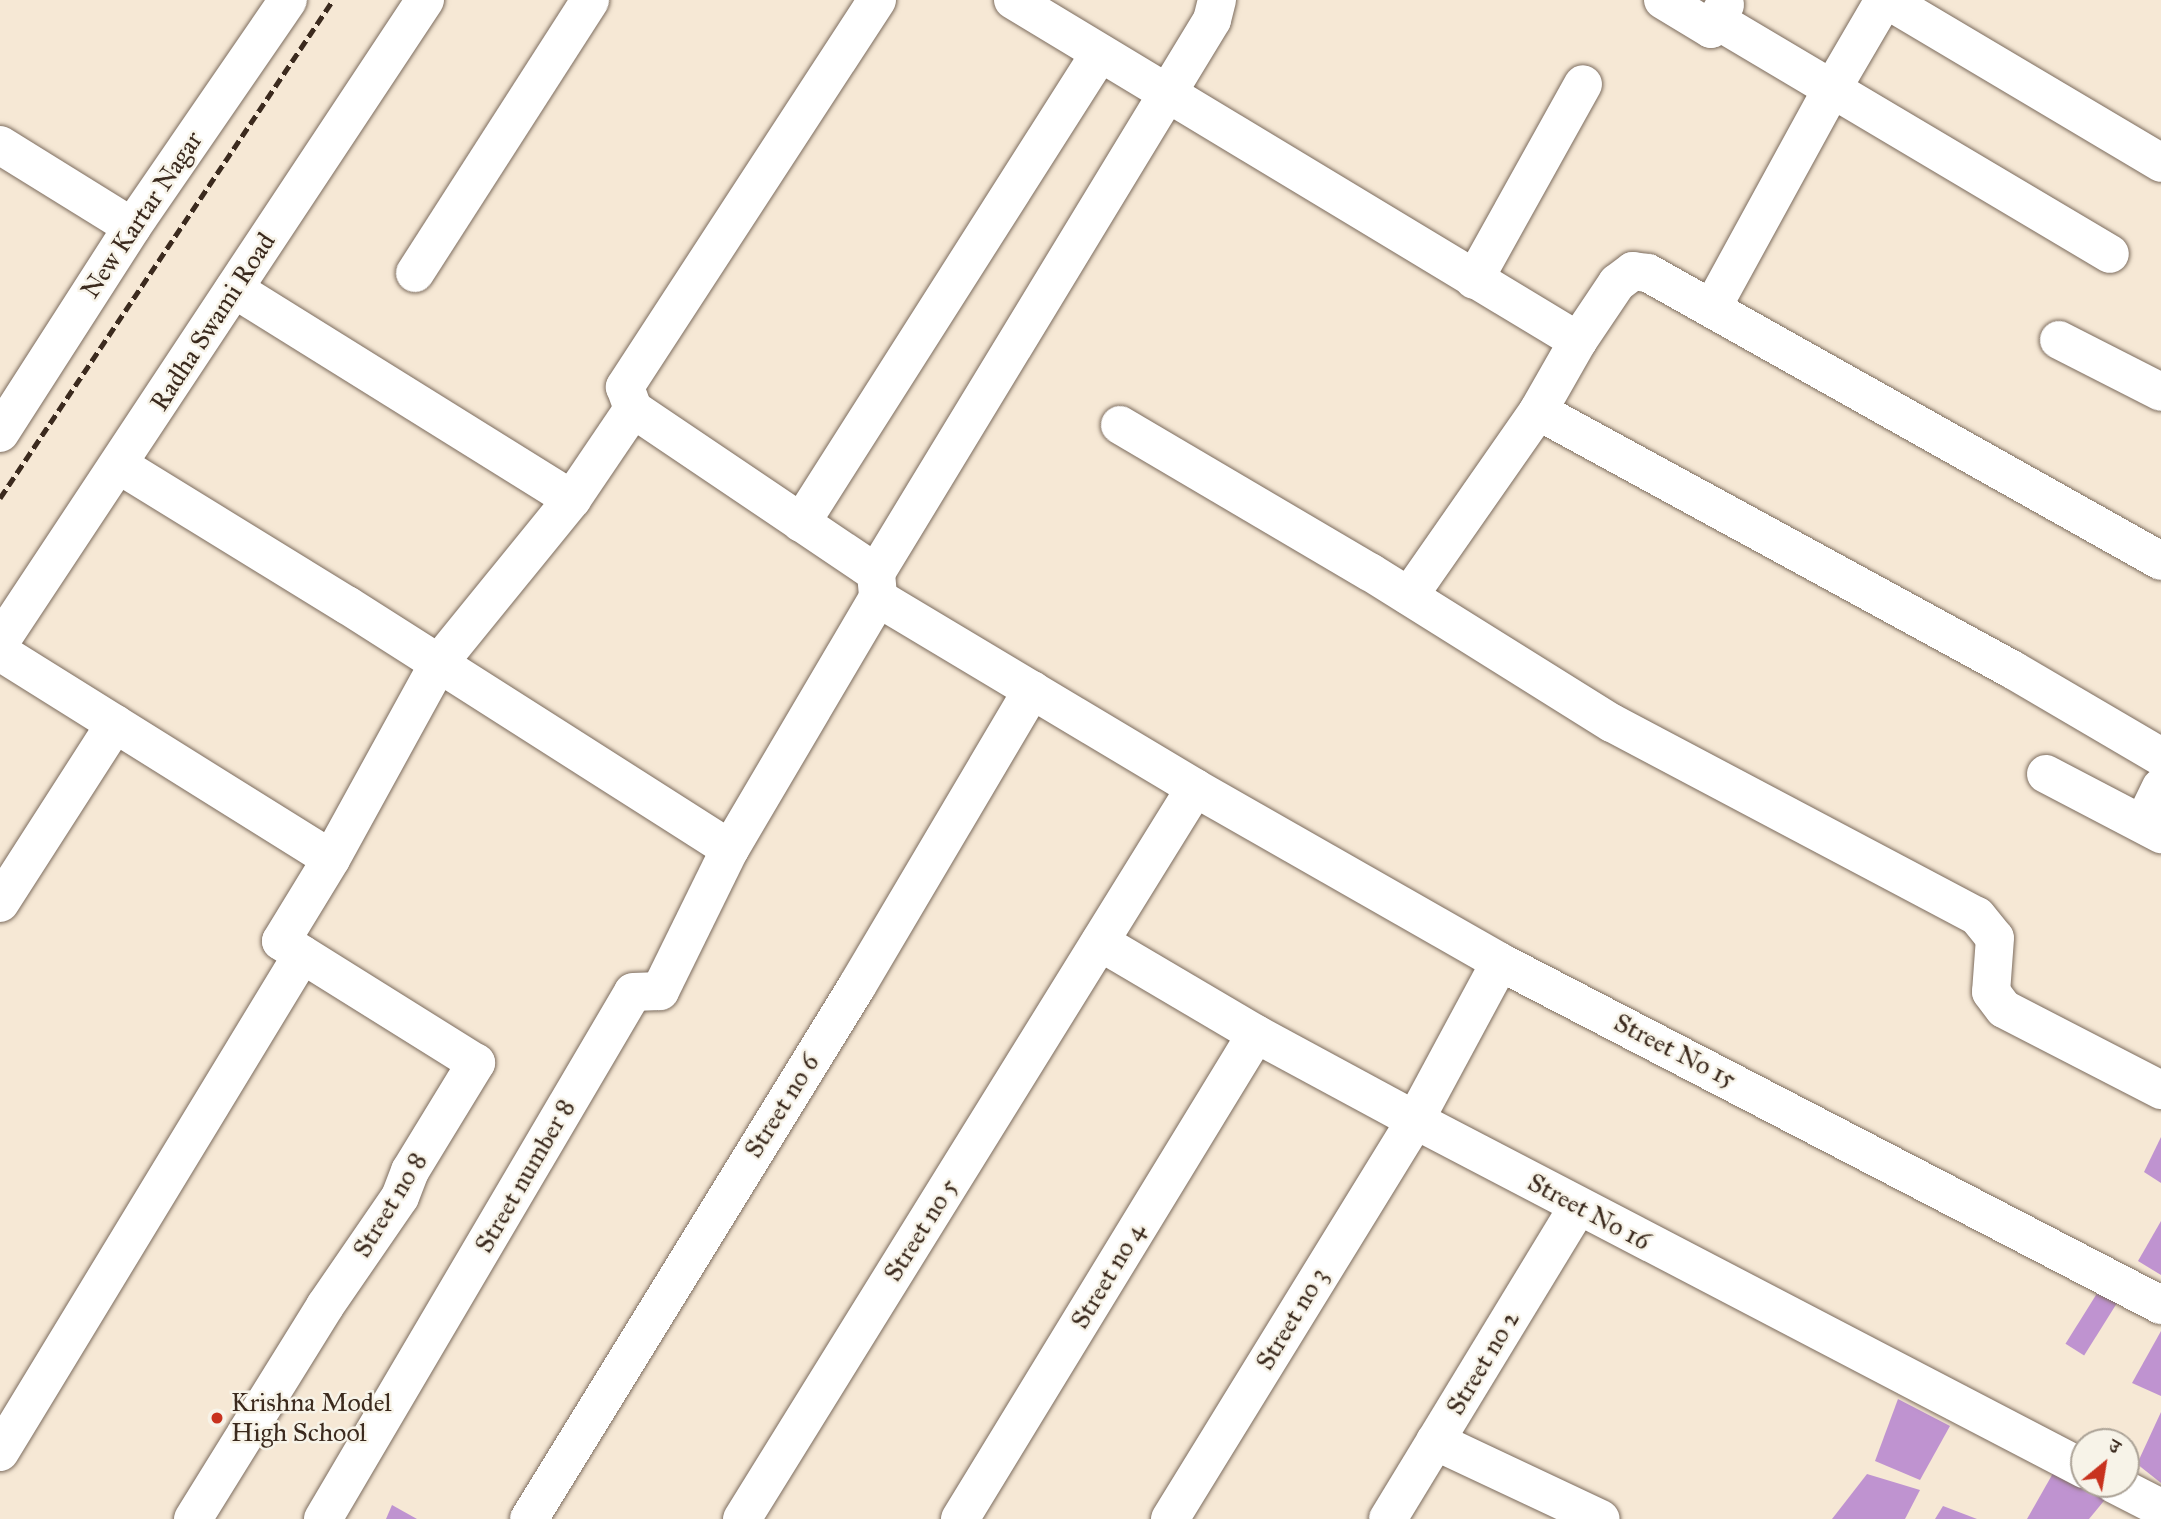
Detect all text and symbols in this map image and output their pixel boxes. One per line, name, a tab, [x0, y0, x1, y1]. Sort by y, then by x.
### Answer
street label: New Kartar Nagar	[75, 125, 209, 305]
street label: Radha Swami Road	[144, 227, 282, 417]
street label: Street No 15	[1609, 1007, 1741, 1095]
street label: Street no 6	[738, 1048, 826, 1164]
street label: Street number 8	[468, 1094, 582, 1258]
street label: Street no 8	[347, 1147, 433, 1263]
street label: Street No 16	[1522, 1167, 1656, 1257]
street label: Street no 5	[877, 1173, 965, 1287]
street label: Street no 4	[1064, 1218, 1152, 1334]
street label: Street no 3	[1249, 1262, 1335, 1376]
street label: Street no 2	[1440, 1305, 1526, 1421]
place label: Krishna Model High School	[231, 1387, 392, 1448]
marker: Krishna Model High School	[209, 1410, 225, 1426]
north arrow	[2070, 1428, 2140, 1498]
text: उ	[2105, 1434, 2125, 1458]

